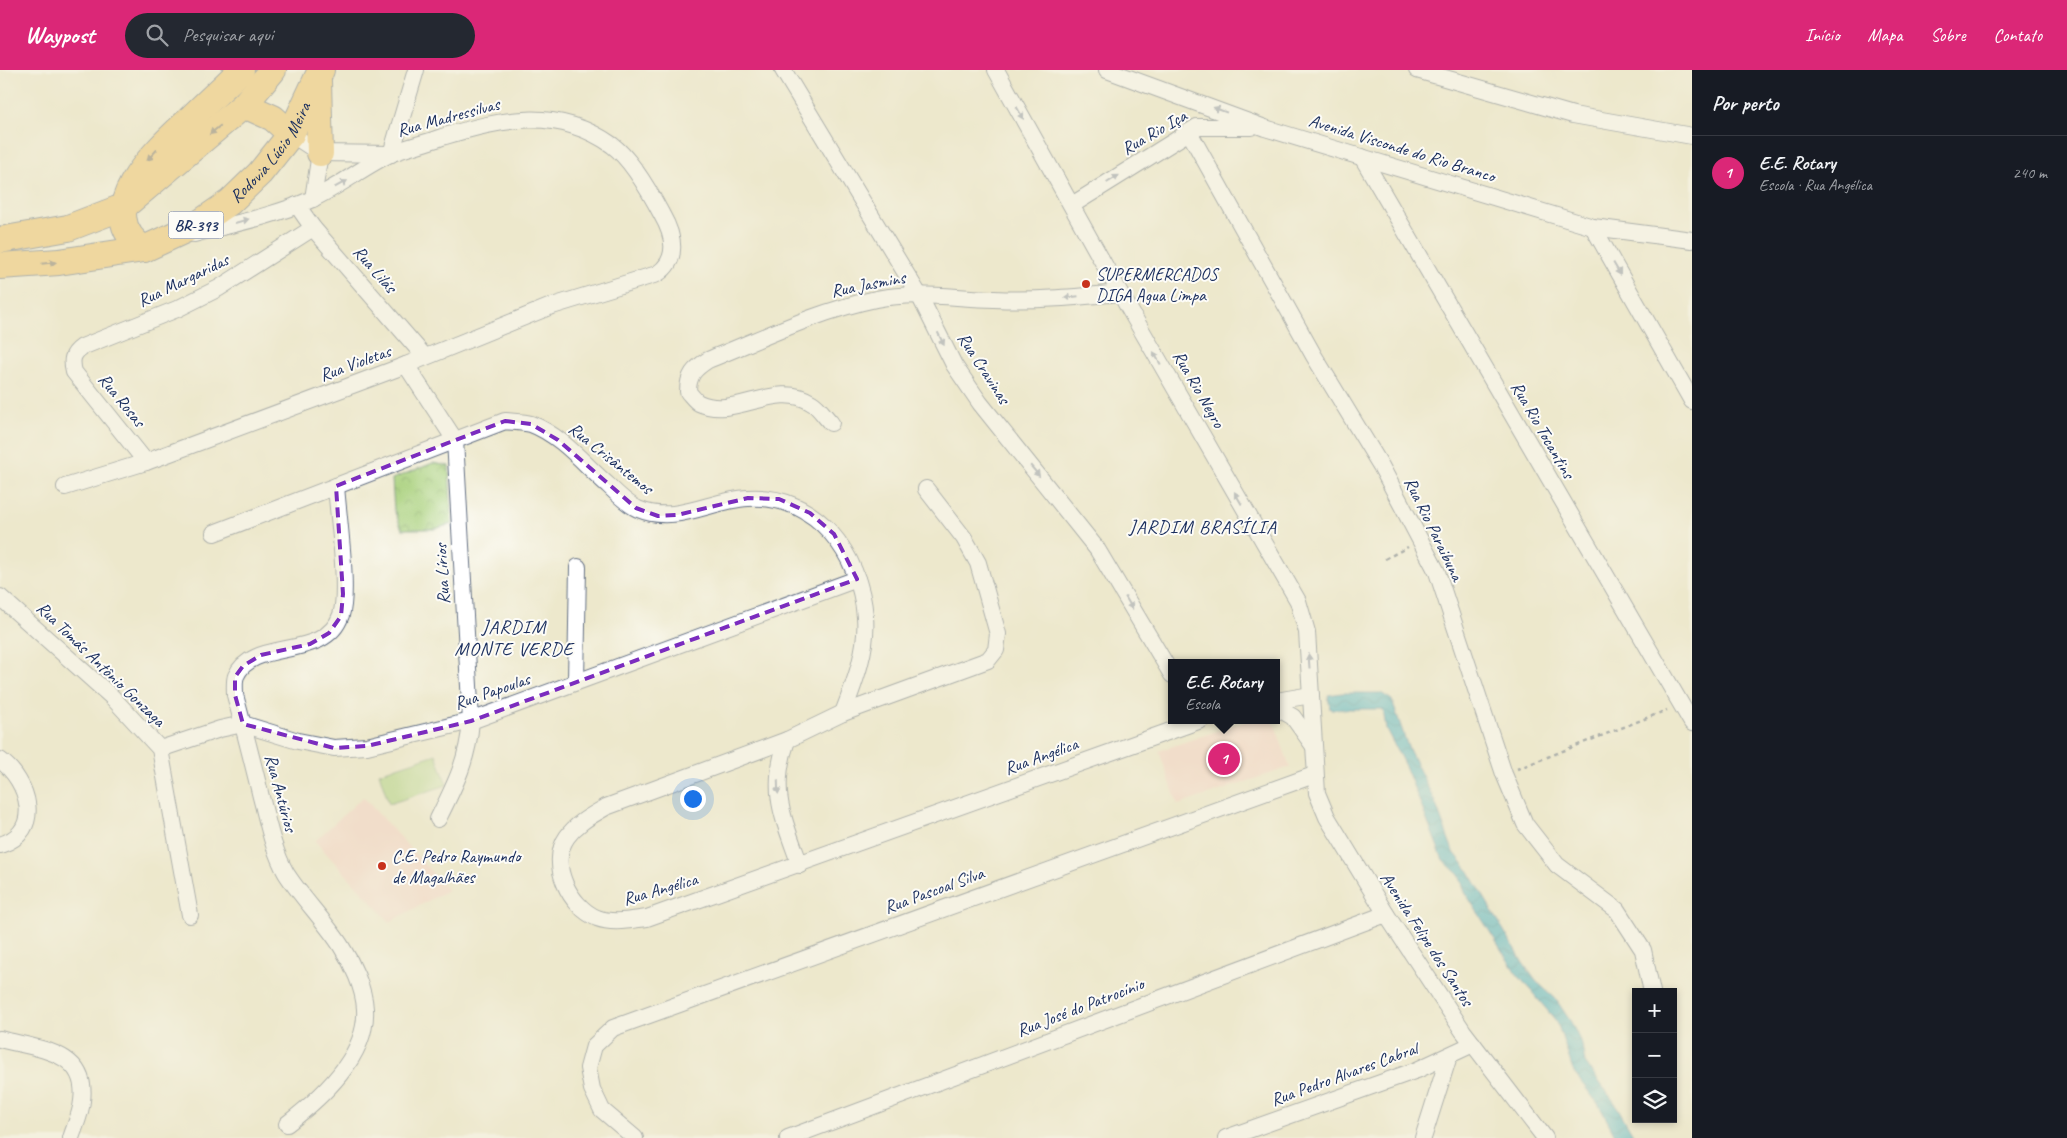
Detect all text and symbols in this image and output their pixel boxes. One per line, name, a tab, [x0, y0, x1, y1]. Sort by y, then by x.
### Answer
search box	[125, 13, 475, 58]
text: Waypost	[25, 20, 95, 50]
icon: search	[143, 21, 171, 49]
text: Pesquisar aqui	[183, 23, 273, 47]
text: Início	[1805, 24, 1840, 46]
text: Mapa	[1868, 24, 1902, 46]
text: Sobre	[1930, 24, 1966, 46]
text: Contato	[1994, 24, 2042, 46]
text: Por perto	[1712, 90, 1779, 116]
street label: Rua Madressilvas	[394, 92, 503, 141]
street label: Rodovia Lúcio Meira	[225, 97, 316, 207]
street label: Rua Rio Iça	[1117, 104, 1192, 159]
one-way arrow	[1016, 105, 1024, 120]
one-way arrow	[1212, 106, 1227, 114]
street label: Avenida Visconde do Rio Branco	[1306, 109, 1499, 187]
one-way arrow	[208, 124, 221, 135]
one-way arrow	[146, 149, 158, 161]
text: E.E. Rotary	[1759, 151, 1836, 175]
text: 1	[1724, 163, 1732, 183]
text: 240 m	[2013, 163, 2047, 183]
one-way arrow	[1106, 175, 1120, 184]
text: Escola · Rua Angélica	[1759, 175, 1872, 195]
one-way arrow	[334, 179, 347, 188]
road number: BR-393	[168, 212, 224, 238]
one-way arrow	[234, 217, 249, 225]
street label: Rua Lilás	[349, 241, 403, 299]
street label: Rua Margaridas	[134, 248, 234, 312]
one-way arrow	[41, 258, 57, 266]
place label: SUPERMERCADOS DIGA Agua Limpa	[1096, 263, 1220, 306]
one-way arrow	[1612, 263, 1621, 276]
street label: Rua Jasmins	[829, 266, 909, 302]
marker: SUPERMERCADOS DIGA Agua Limpa	[1080, 278, 1092, 290]
one-way arrow	[1063, 293, 1079, 301]
street label: Rua Cravinas	[953, 328, 1016, 409]
one-way arrow	[937, 332, 945, 346]
street label: Rua Violetas	[316, 339, 395, 386]
street label: Rua Rio Negro	[1168, 346, 1231, 433]
one-way arrow	[1153, 351, 1162, 364]
street label: Rua Rosas	[94, 369, 151, 433]
street label: Rua Rio Tocantins	[1506, 377, 1581, 484]
street label: Rua Crisântemos	[564, 417, 659, 500]
one-way arrow	[1029, 464, 1040, 477]
street label: Rua Rio Paraibuna	[1399, 474, 1469, 586]
one-way arrow	[1234, 492, 1243, 505]
district label: JARDIM BRASÍLIA	[1128, 515, 1277, 539]
street label: Rua Lírios	[429, 541, 455, 605]
one-way arrow	[1124, 596, 1133, 609]
street label: Rua Tomás Antônio Gonzaga	[32, 597, 171, 732]
district label: JARDIM MONTE VERDE	[454, 615, 575, 661]
one-way arrow	[1305, 653, 1313, 669]
popup	[1168, 659, 1280, 724]
street label: Rua Papoulas	[451, 667, 535, 714]
text: E.E. Rotary	[1186, 670, 1262, 694]
text: Escola	[1186, 694, 1220, 714]
street label: Rua Angélica	[1001, 732, 1082, 779]
pin: 1	[1208, 740, 1240, 778]
street label: Rua Antúrios	[260, 752, 302, 836]
one-way arrow	[774, 779, 782, 795]
your location	[680, 786, 706, 812]
place label: C.E. Pedro Raymundo de Magalhães	[392, 845, 522, 888]
marker: C.E. Pedro Raymundo de Magalhães	[376, 860, 388, 872]
street label: Rua Pascoal Silva	[881, 861, 988, 918]
street label: Rua Angélica	[620, 867, 702, 910]
street label: Avenida Felipe dos Santos	[1376, 868, 1479, 1011]
street label: Rua José do Patrocínio	[1013, 972, 1148, 1041]
map controls	[1632, 988, 1677, 1123]
button: +	[1632, 988, 1677, 1033]
button: −	[1632, 1033, 1677, 1078]
street label: Rua Pedro Alvares Cabral	[1268, 1036, 1423, 1111]
button: layers	[1632, 1078, 1677, 1123]

